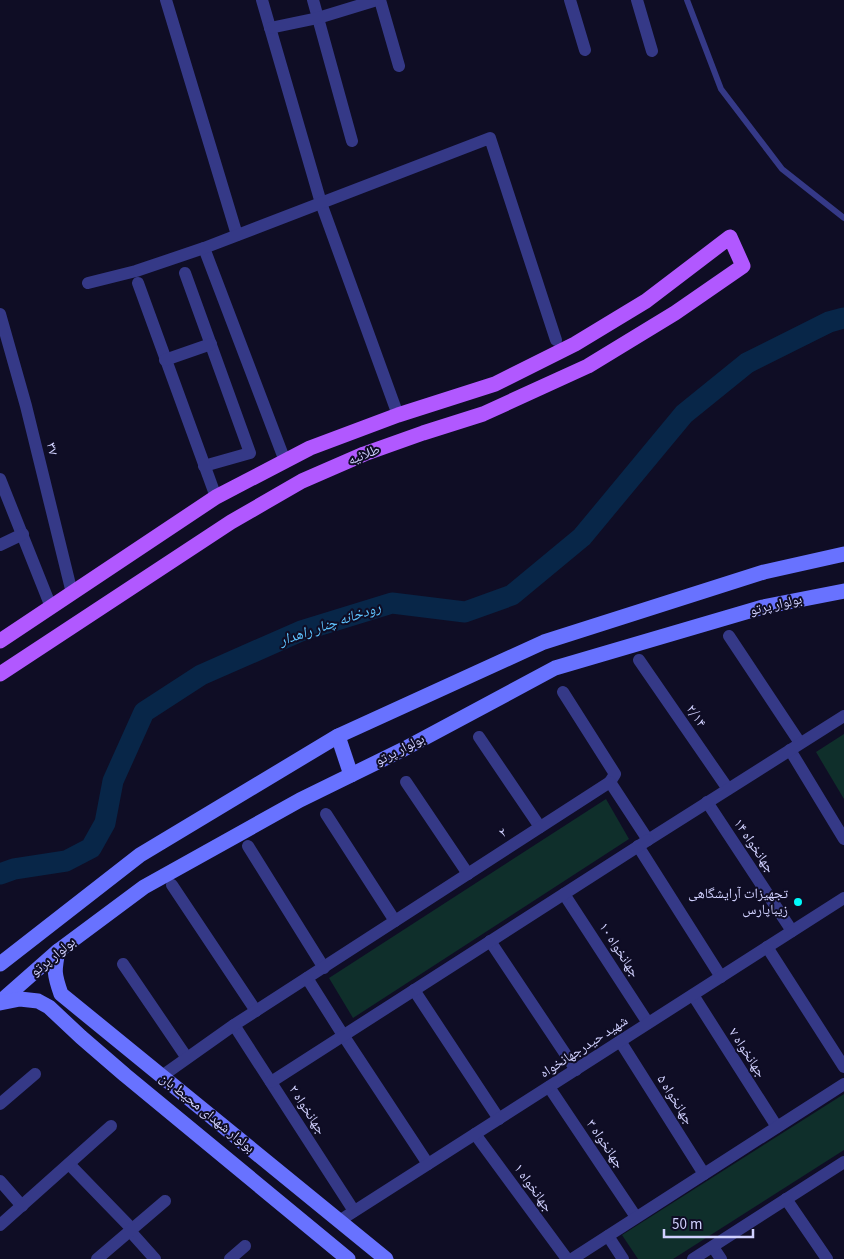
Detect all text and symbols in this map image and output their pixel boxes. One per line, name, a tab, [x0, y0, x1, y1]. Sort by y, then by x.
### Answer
street label: ۳۷	[41, 440, 63, 458]
street label: طلائیه	[345, 440, 383, 470]
street label: بولوار پرتو	[748, 589, 804, 621]
water label: رودخانه چنار راهدار	[275, 597, 384, 652]
street label: ۲/۱۴	[681, 701, 711, 731]
street label: بولوار پرتو	[372, 729, 428, 771]
street label: جهانخواه ۱۴	[728, 815, 780, 877]
street label: ۲	[495, 823, 511, 843]
place label: تجهیزات آرایشگاهی زیباپارس	[688, 884, 788, 920]
marker: تجهیزات آرایشگاهی زیباپارس	[792, 896, 804, 908]
street label: جهانخواه ۱۰	[594, 919, 644, 981]
street label: بولوار پرتو	[26, 932, 80, 982]
street label: شهید حیدرجهانخواه	[536, 1011, 632, 1083]
street label: جهانخواه ۷	[723, 1024, 771, 1082]
street label: بولوار شهدای محیط بان	[155, 1068, 259, 1158]
street label: جهانخواه ۵	[652, 1071, 698, 1129]
street label: جهانخواه ۲	[283, 1081, 331, 1139]
street label: جهانخواه ۳	[581, 1115, 629, 1173]
street label: جهانخواه ۱	[509, 1160, 557, 1216]
scale bar	[664, 1206, 753, 1238]
text: 50 m	[672, 1214, 702, 1235]

